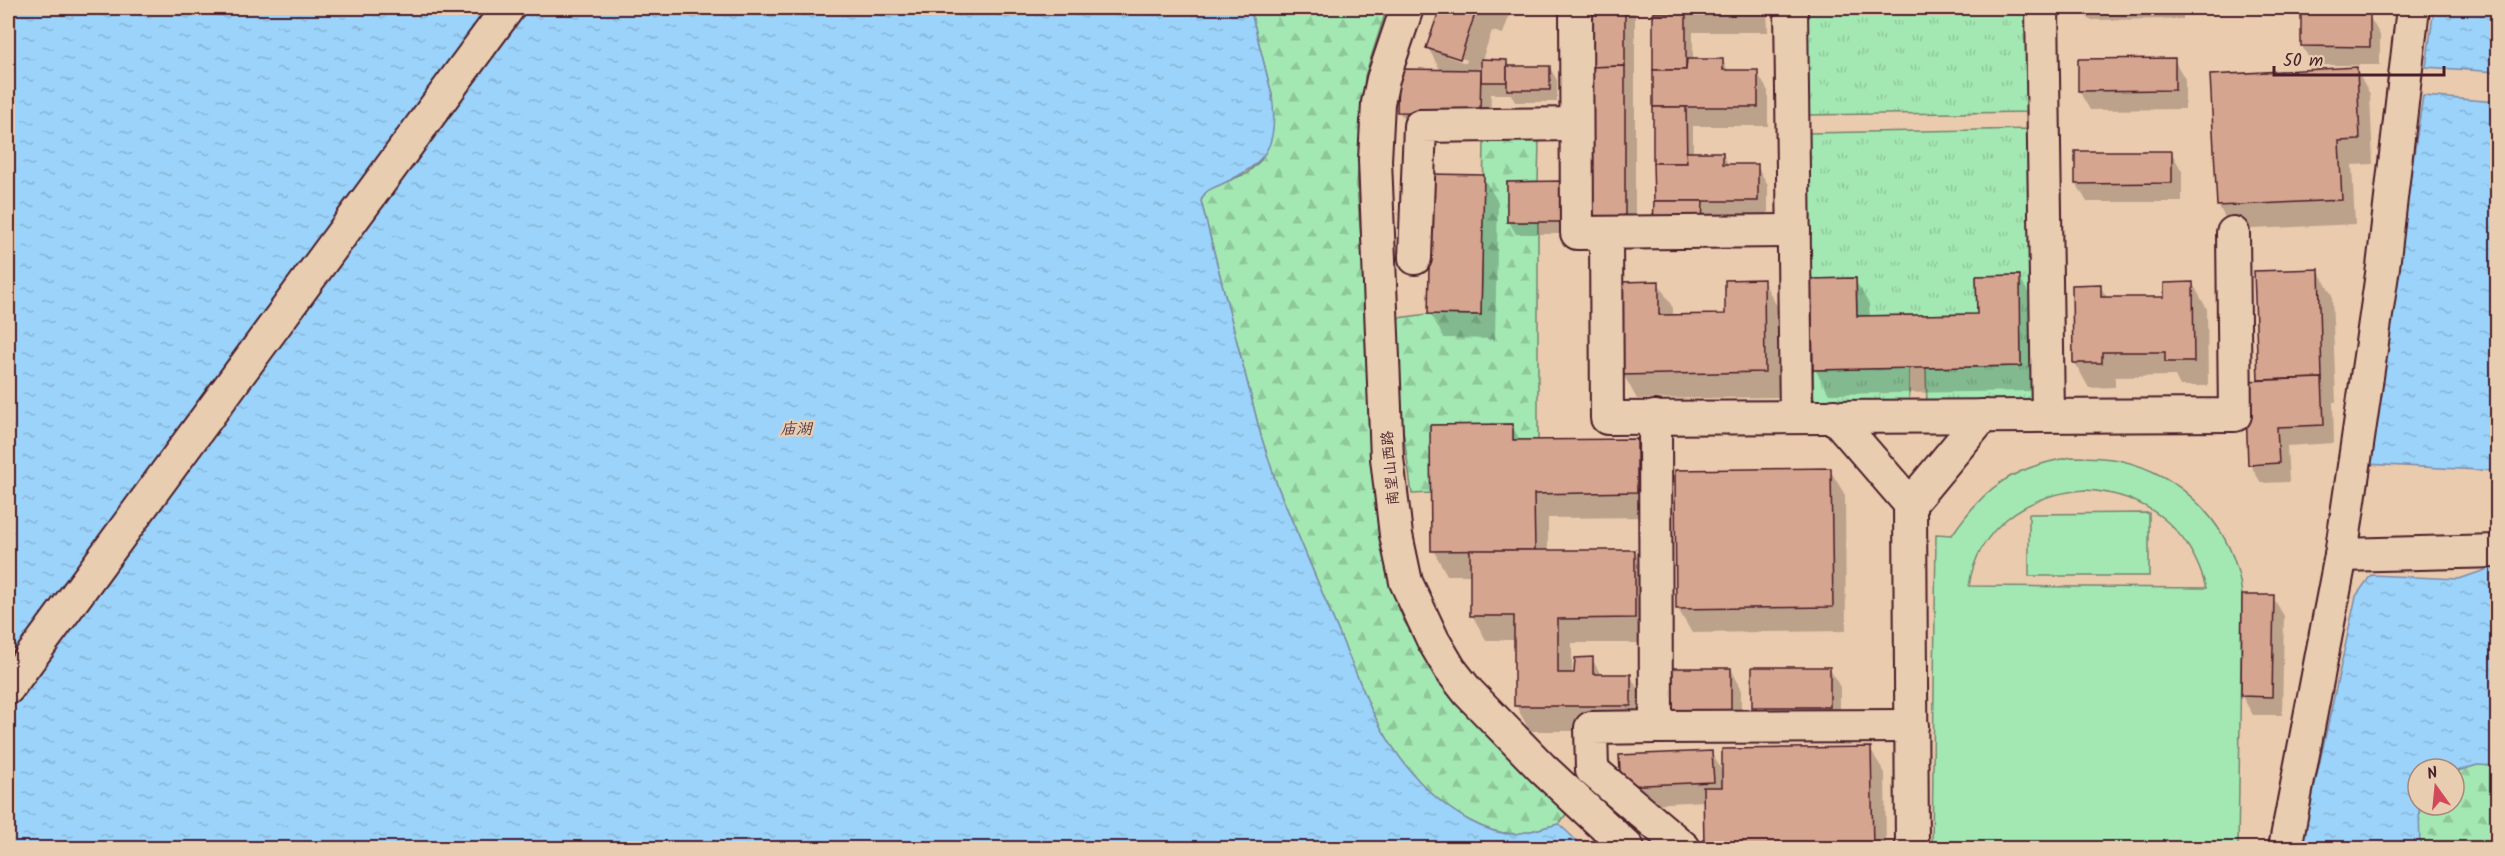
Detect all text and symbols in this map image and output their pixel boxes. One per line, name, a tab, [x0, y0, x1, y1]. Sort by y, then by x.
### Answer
scale bar	[2274, 39, 2444, 77]
text: 50 m	[2283, 47, 2323, 76]
water label: 庙湖	[780, 417, 814, 442]
street label: 南望山西路	[1376, 430, 1406, 506]
north arrow	[2406, 757, 2466, 817]
text: N	[2424, 761, 2441, 787]

